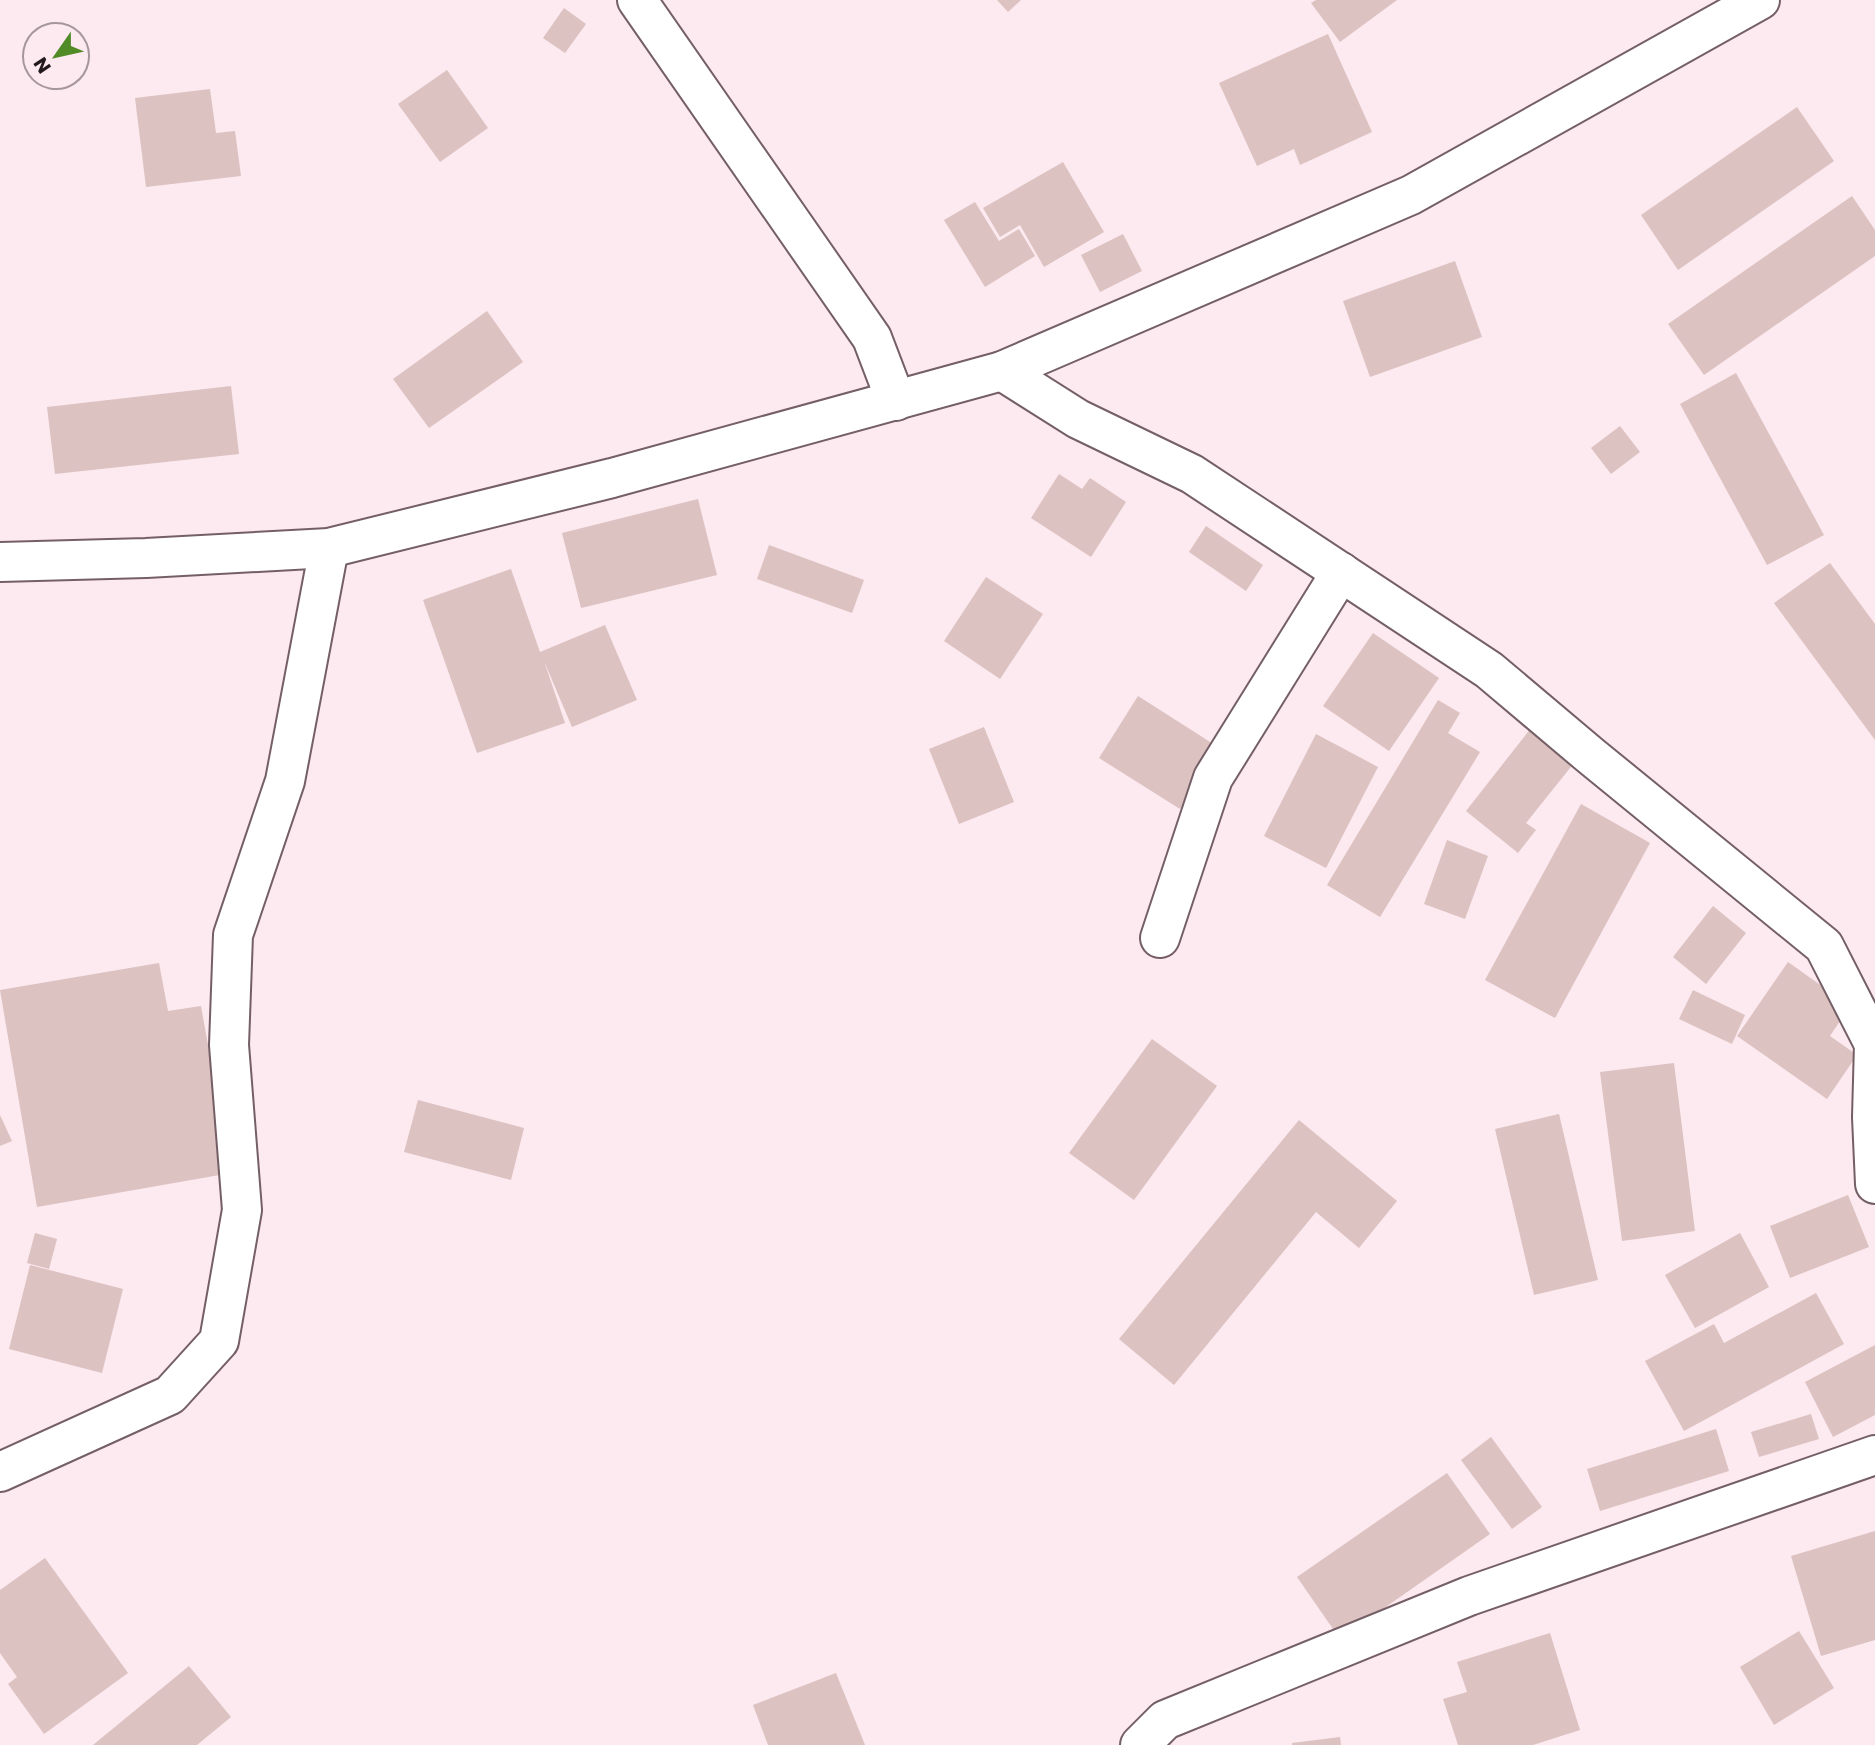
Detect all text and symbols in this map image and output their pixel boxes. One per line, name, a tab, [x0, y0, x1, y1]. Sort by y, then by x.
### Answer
north arrow	[21, 21, 91, 91]
text: N	[27, 52, 58, 79]

